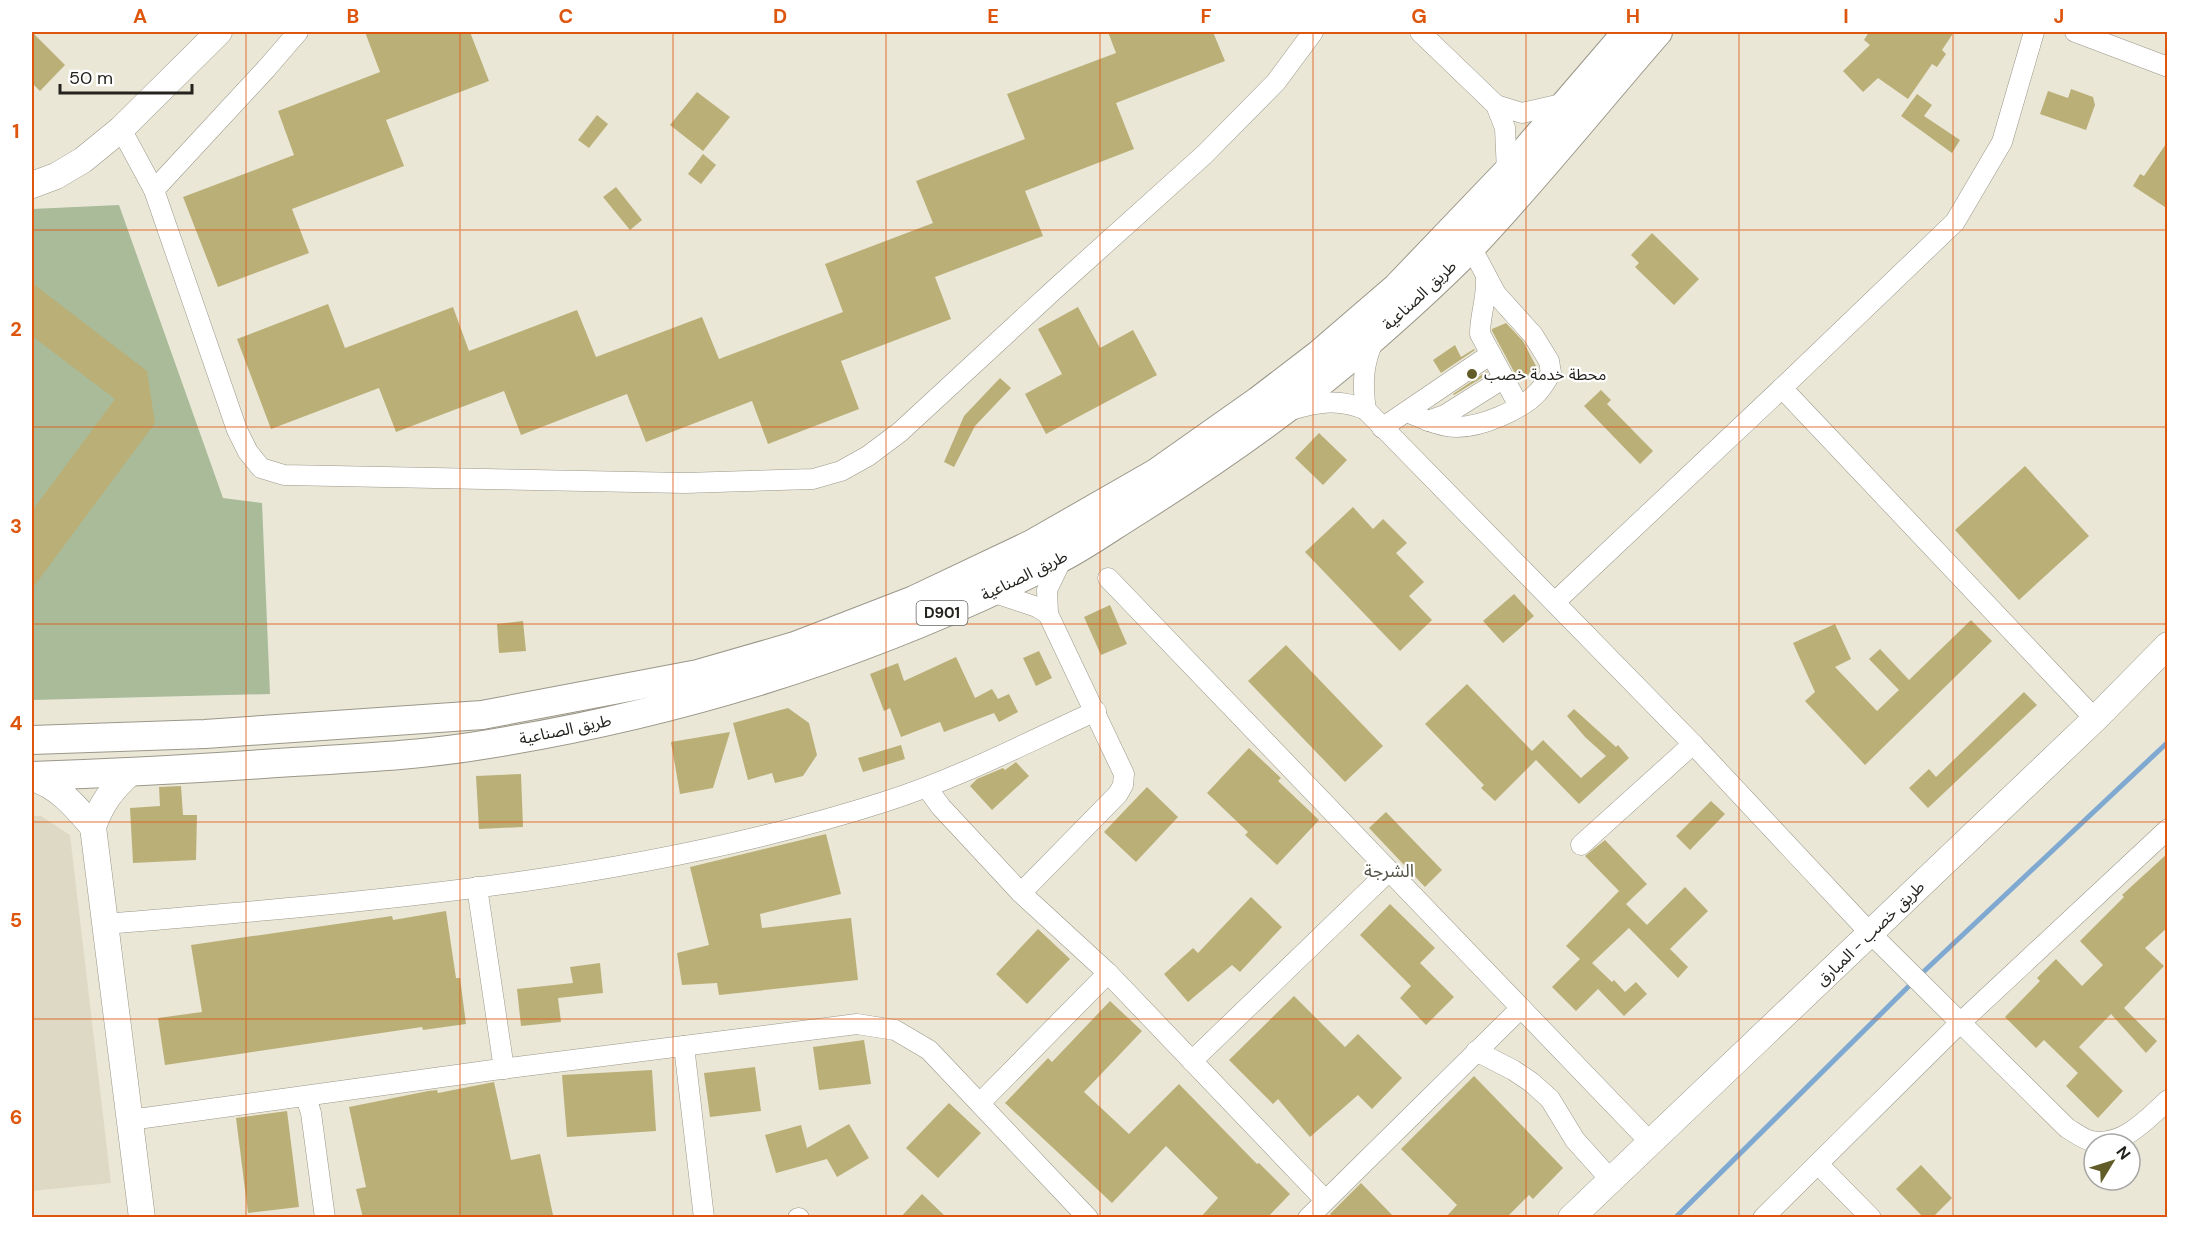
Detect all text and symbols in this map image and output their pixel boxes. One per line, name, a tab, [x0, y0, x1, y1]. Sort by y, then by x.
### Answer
text: A	[133, 3, 147, 29]
text: B	[347, 3, 359, 29]
text: C	[559, 3, 573, 29]
text: D	[773, 3, 787, 29]
text: E	[987, 3, 999, 29]
text: F	[1200, 3, 1212, 29]
text: G	[1411, 3, 1427, 29]
text: H	[1626, 3, 1640, 29]
text: I	[1843, 3, 1849, 29]
text: J	[2054, 3, 2064, 29]
scale bar	[60, 57, 192, 95]
text: 50 m	[69, 66, 113, 90]
text: 1	[12, 118, 20, 144]
street label: طريق الصناعية	[1378, 256, 1461, 335]
text: 2	[10, 316, 22, 342]
place label: محطة خدمة خصب	[1484, 364, 1606, 385]
marker: محطة خدمة خصب	[1465, 367, 1479, 381]
text: 3	[10, 513, 22, 539]
street label: طريق الصناعية	[977, 545, 1071, 605]
road number: D901	[916, 601, 968, 625]
street label: طريق الصناعية	[517, 709, 613, 750]
text: 4	[10, 710, 23, 736]
district label: الشرجة	[1364, 859, 1414, 883]
street label: طريق خصب - المبارق	[1812, 876, 1929, 991]
text: 5	[10, 907, 22, 933]
text: 6	[10, 1104, 22, 1130]
north arrow	[2082, 1132, 2142, 1192]
text: N	[2112, 1142, 2135, 1164]

